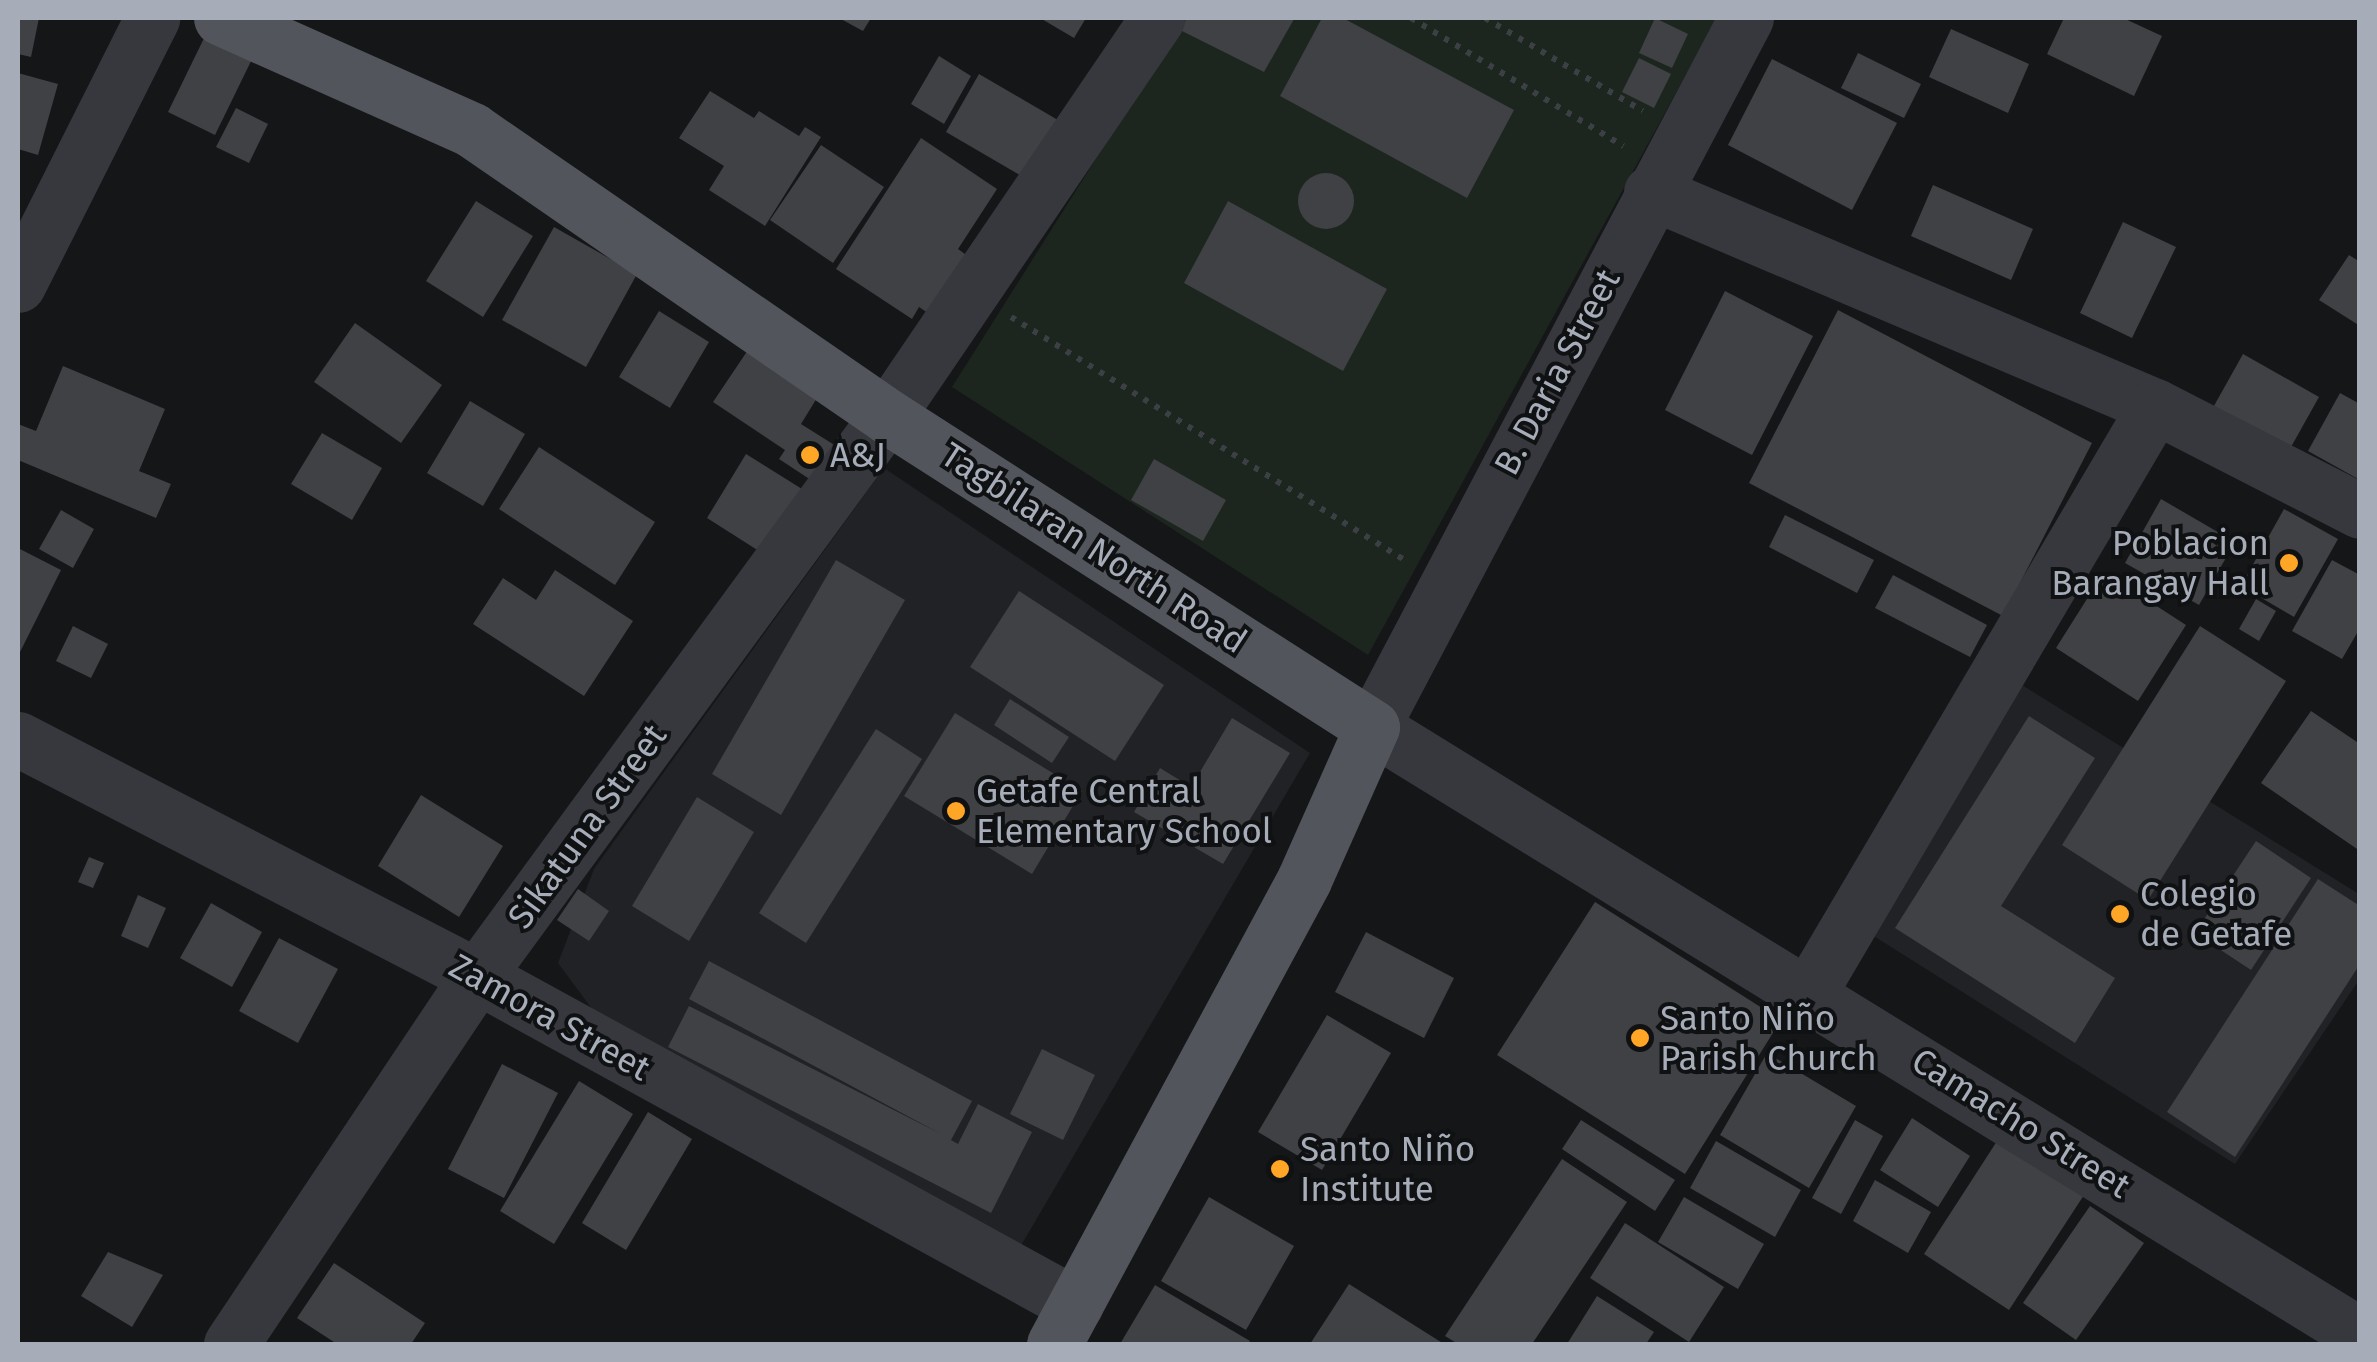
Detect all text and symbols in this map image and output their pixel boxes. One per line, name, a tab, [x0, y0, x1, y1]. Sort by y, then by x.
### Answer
street label: B. Daria Street	[1485, 262, 1629, 482]
place label: A&J	[830, 434, 886, 476]
street label: Tagbilaran North Road	[934, 434, 1254, 662]
marker: A&J	[799, 444, 821, 466]
place label: Poblacion Barangay Hall	[2051, 522, 2269, 604]
marker: Poblacion Barangay Hall	[2278, 552, 2300, 574]
street label: Sikatuna Street	[499, 716, 675, 936]
place label: Getafe Central Elementary School	[976, 770, 1272, 852]
marker: Getafe Central Elementary School	[945, 800, 967, 822]
place label: Colegio de Getafe	[2140, 873, 2292, 955]
marker: Colegio de Getafe	[2109, 903, 2131, 925]
street label: Zamora Street	[442, 945, 658, 1089]
place label: Santo Niño Parish Church	[1660, 997, 1877, 1079]
marker: Santo Niño Parish Church	[1629, 1027, 1651, 1049]
street label: Camacho Street	[1904, 1039, 2138, 1207]
place label: Santo Niño Institute	[1300, 1128, 1475, 1210]
marker: Santo Niño Institute	[1269, 1158, 1291, 1180]

